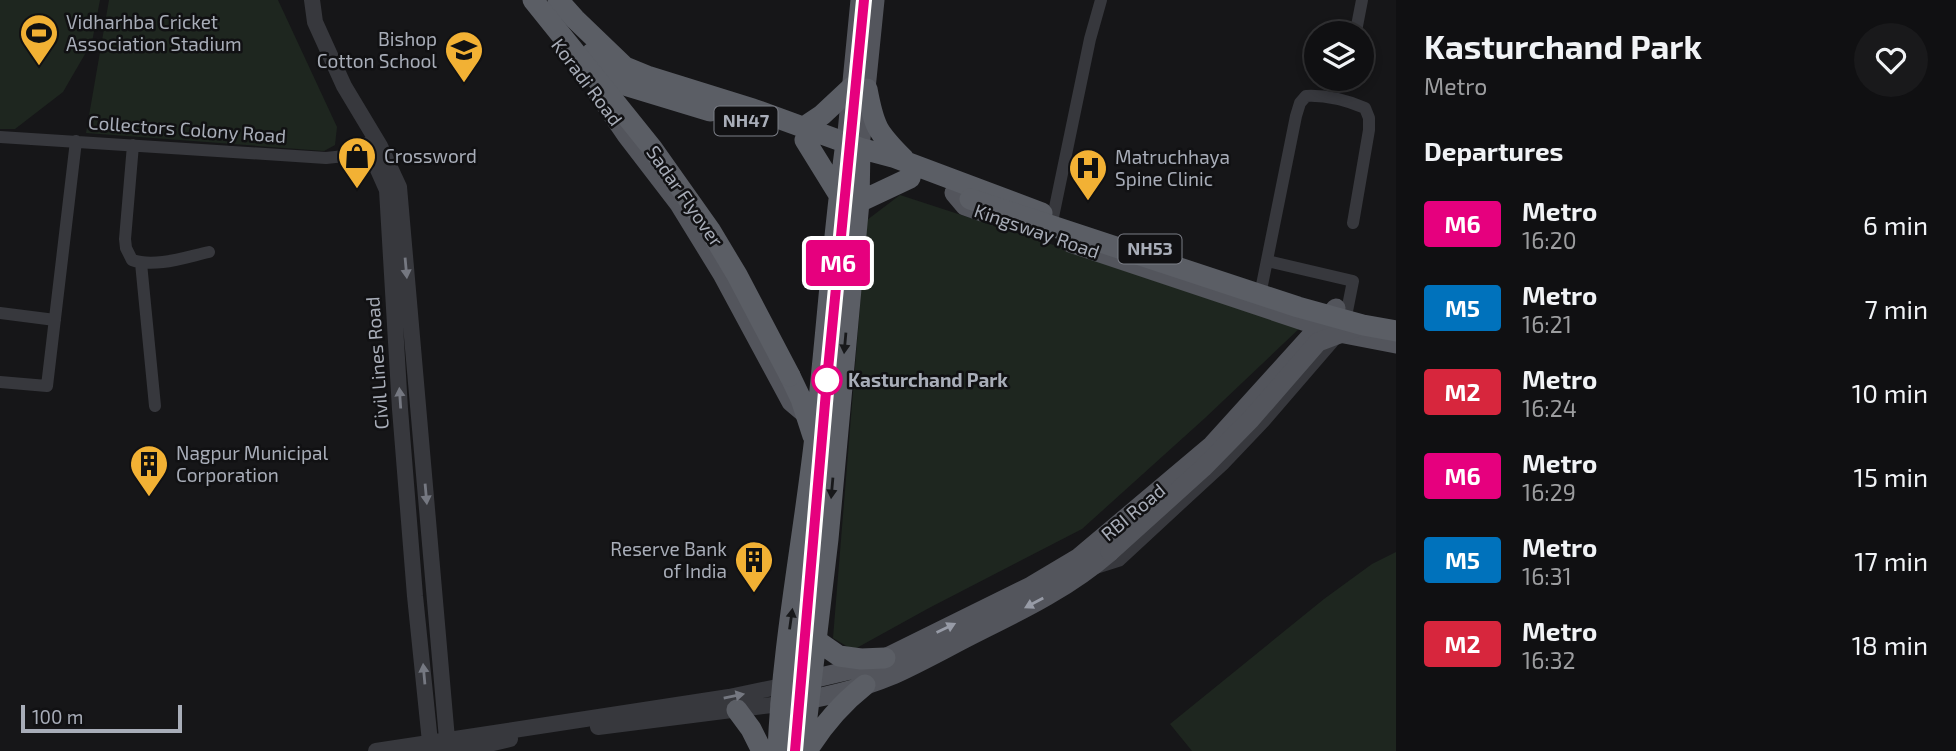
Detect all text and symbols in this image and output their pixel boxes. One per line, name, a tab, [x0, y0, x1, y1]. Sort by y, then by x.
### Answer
place label: Vidharhba Cricket Association Stadium	[66, 10, 242, 55]
sports icon: Vidharhba Cricket Association Stadium	[18, 12, 60, 67]
map controls	[1304, 21, 1374, 91]
button: layers	[1304, 21, 1374, 91]
button: heart	[1854, 23, 1928, 97]
text: Kasturchand Park	[1424, 26, 1702, 66]
place label: Bishop Cotton School	[317, 27, 437, 72]
school or university icon: Bishop Cotton School	[443, 29, 485, 84]
street label: Koradi Road	[547, 33, 628, 130]
text: Metro	[1424, 72, 1487, 100]
road number: NH47	[714, 106, 778, 136]
street label: Collectors Colony Road	[87, 110, 287, 147]
shop icon: Crossword	[336, 135, 378, 190]
text: Departures	[1424, 135, 1563, 166]
street label: Sadar Flyover	[642, 141, 729, 251]
place label: Crossword	[384, 144, 477, 167]
place label: Matruchhaya Spine Clinic	[1115, 145, 1230, 190]
hospital icon: Matruchhaya Spine Clinic	[1067, 147, 1109, 202]
text: Metro	[1522, 195, 1597, 226]
street label: Kingsway Road	[972, 198, 1103, 263]
text: M6	[1444, 209, 1481, 238]
text: 6 min	[1863, 209, 1928, 240]
text: 16:20	[1522, 226, 1577, 254]
road number: NH53	[1118, 234, 1182, 264]
line badge: M6	[806, 240, 870, 286]
text: M6	[820, 248, 856, 277]
one-way arrow	[401, 257, 412, 279]
text: Metro	[1522, 279, 1597, 310]
text: M5	[1445, 293, 1480, 322]
text: 7 min	[1865, 293, 1928, 324]
street label: Civil Lines Road	[360, 296, 393, 430]
text: 16:21	[1522, 310, 1572, 338]
one-way arrow	[839, 332, 850, 354]
text: Metro	[1522, 363, 1597, 394]
marker: Kasturchand Park	[812, 365, 842, 395]
place label: Kasturchand Park	[848, 368, 1008, 391]
text: M2	[1445, 377, 1480, 406]
text: 10 min	[1852, 377, 1928, 408]
one-way arrow	[394, 387, 405, 409]
text: 16:24	[1522, 394, 1577, 422]
place label: Nagpur Municipal Corporation	[176, 441, 328, 486]
building icon: Nagpur Municipal Corporation	[128, 443, 170, 498]
text: Metro	[1522, 447, 1597, 478]
text: M6	[1444, 461, 1481, 490]
text: 15 min	[1854, 461, 1928, 492]
one-way arrow	[826, 478, 837, 500]
street label: RBI Road	[1096, 478, 1169, 545]
text: 16:29	[1522, 478, 1576, 506]
one-way arrow	[421, 483, 432, 505]
text: Metro	[1522, 531, 1597, 562]
place label: Reserve Bank of India	[610, 537, 727, 582]
building icon: Reserve Bank of India	[733, 539, 775, 594]
text: M5	[1445, 545, 1480, 574]
text: 17 min	[1854, 545, 1928, 576]
text: 16:31	[1522, 562, 1572, 590]
one-way arrow	[1024, 597, 1044, 609]
one-way arrow	[785, 608, 796, 630]
text: Metro	[1522, 615, 1597, 646]
one-way arrow	[936, 622, 956, 633]
text: M2	[1445, 629, 1480, 658]
text: 18 min	[1852, 629, 1928, 660]
text: 16:32	[1522, 646, 1575, 674]
one-way arrow	[418, 662, 429, 684]
one-way arrow	[723, 690, 745, 701]
scale bar	[21, 702, 182, 734]
text: 100 m	[32, 705, 83, 728]

